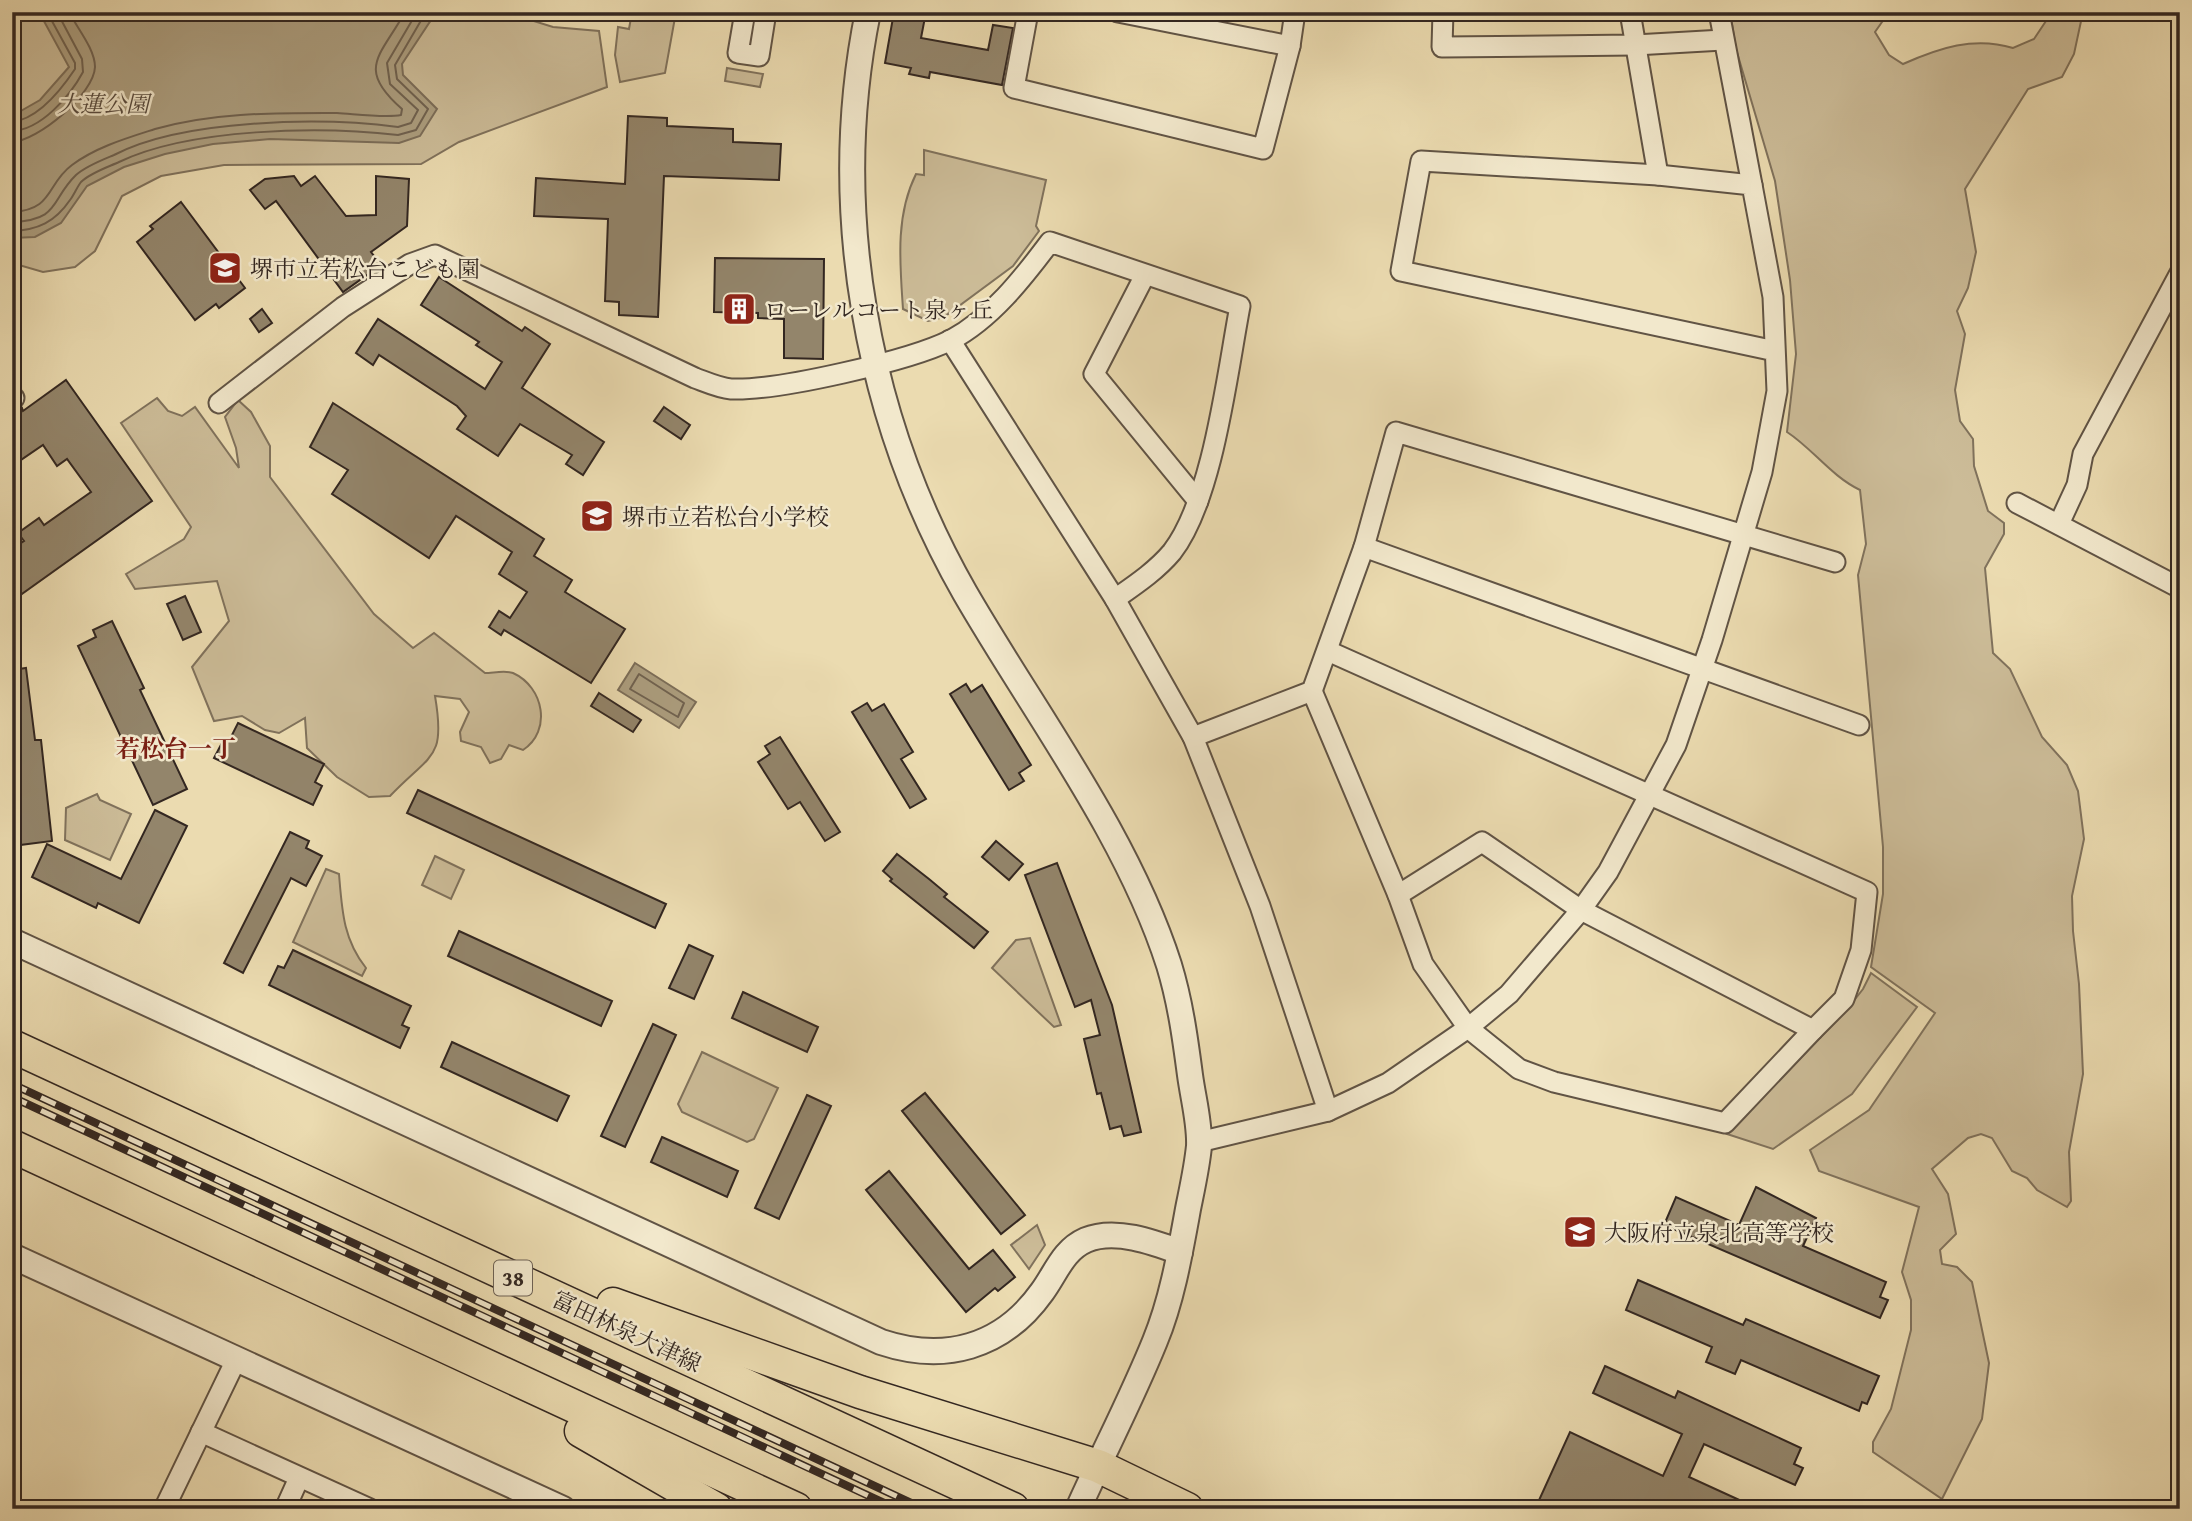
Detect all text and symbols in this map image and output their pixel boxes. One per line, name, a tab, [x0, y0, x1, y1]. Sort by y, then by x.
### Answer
park label: 大蓮公園	[57, 87, 153, 120]
school or university icon: 堺市立若松台こども園	[206, 249, 244, 287]
place label: 堺市立若松台こども園	[250, 252, 480, 285]
building icon: ローレルコート泉ヶ丘	[720, 290, 758, 328]
place label: ローレルコート泉ヶ丘	[764, 293, 993, 326]
school or university icon: 堺市立若松台小学校	[578, 497, 616, 535]
place label: 堺市立若松台小学校	[622, 500, 829, 533]
district label: 若松台一丁	[116, 731, 236, 766]
school or university icon: 大阪府立泉北高等学校	[1561, 1213, 1599, 1251]
place label: 大阪府立泉北高等学校	[1604, 1216, 1834, 1249]
road number: 38	[494, 1260, 532, 1296]
street label: 富田林泉大津線	[547, 1282, 707, 1380]

